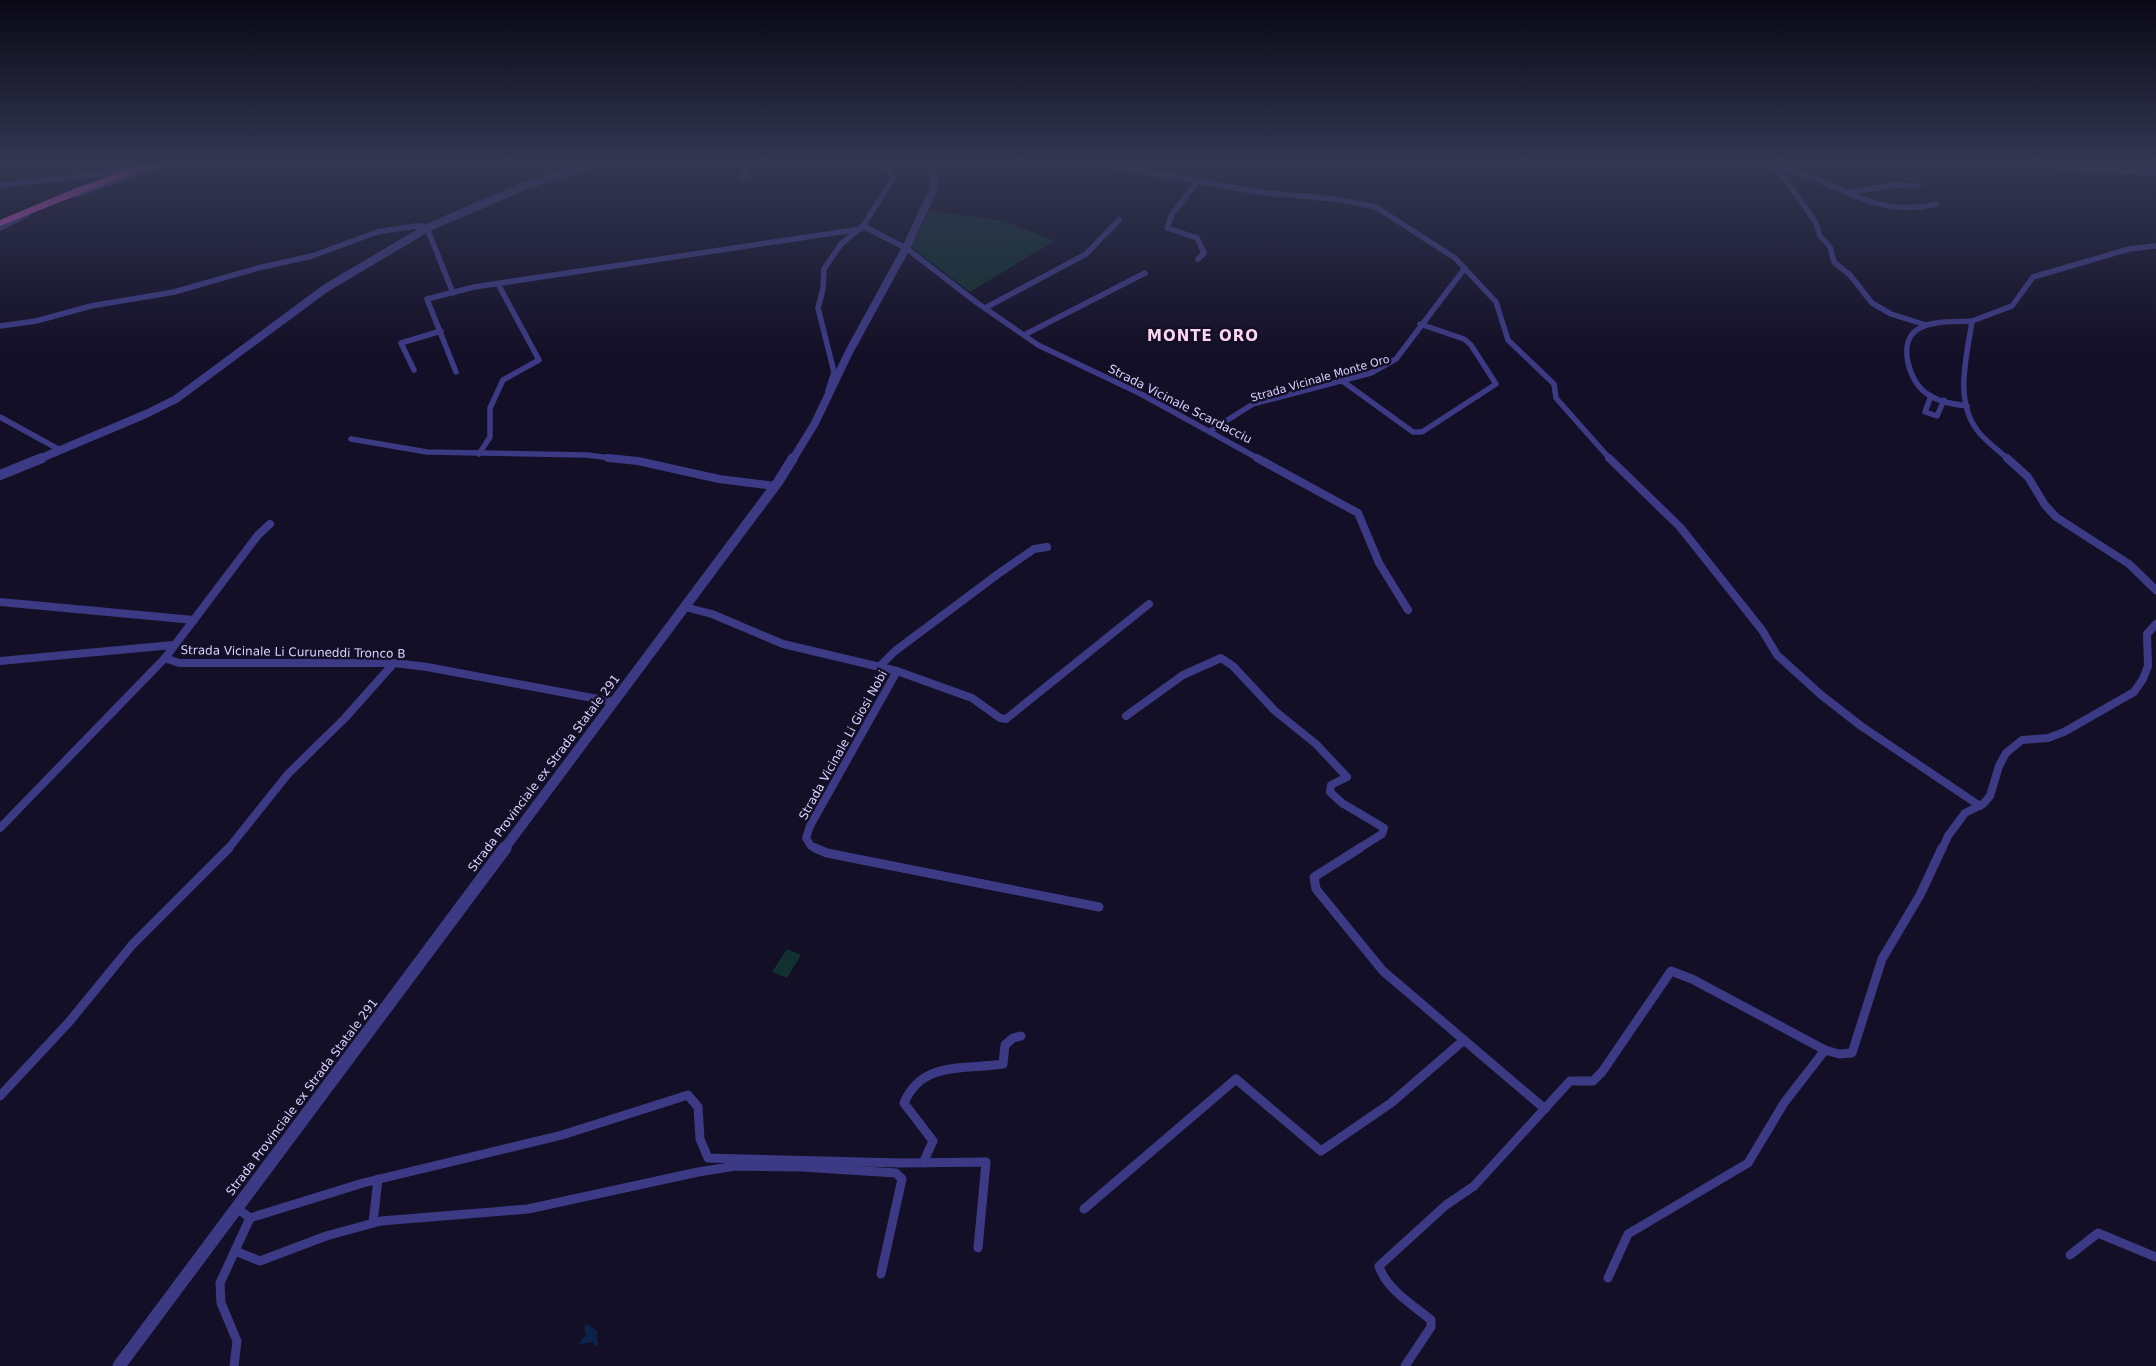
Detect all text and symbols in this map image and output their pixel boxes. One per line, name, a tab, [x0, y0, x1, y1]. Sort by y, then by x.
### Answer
district label: MONTE ORO	[1147, 327, 1259, 345]
street label: Strada Vicinale Monte Oro	[1249, 352, 1391, 405]
street label: Strada Vicinale Scardacciu	[1106, 362, 1254, 446]
street label: Strada Vicinale Li Curuneddi Tronco B	[180, 643, 406, 661]
street label: Strada Vicinale Li Giosi Nobi	[796, 668, 890, 822]
street label: Strada Provinciale ex Strada Statale 291	[465, 672, 623, 874]
street label: Strada Provinciale ex Strada Statale 291	[223, 996, 381, 1198]

